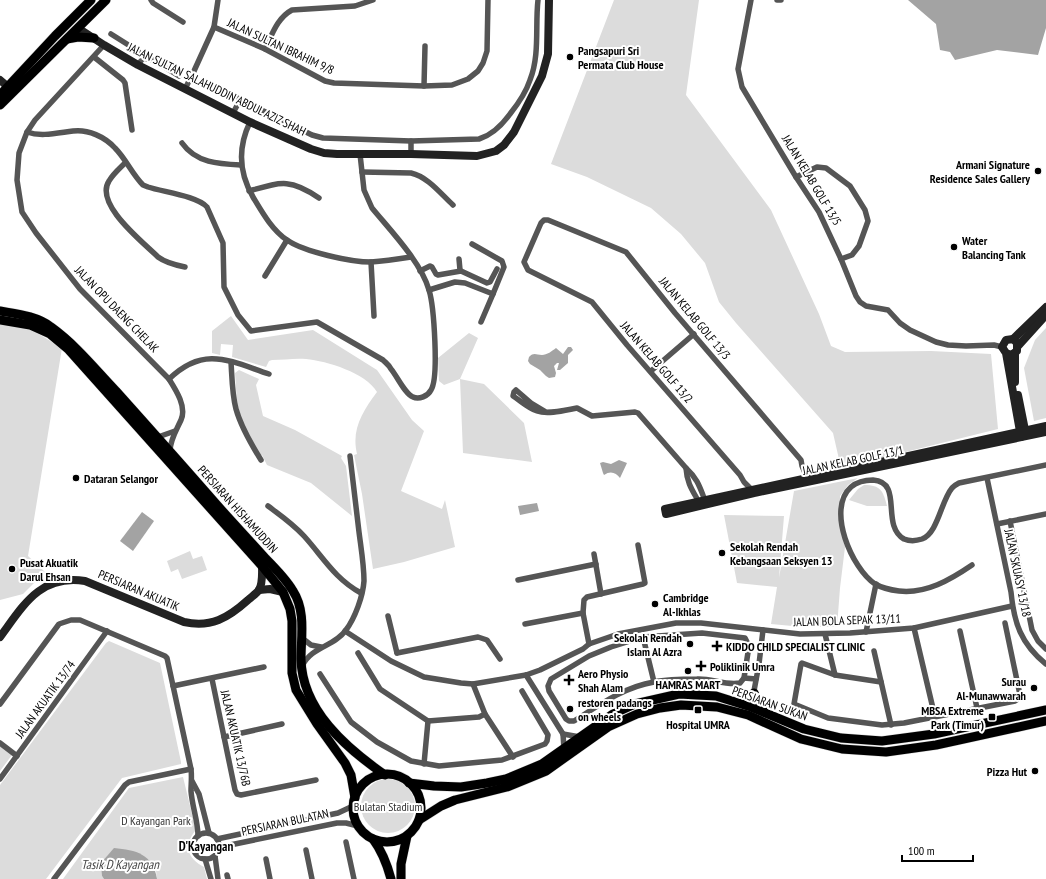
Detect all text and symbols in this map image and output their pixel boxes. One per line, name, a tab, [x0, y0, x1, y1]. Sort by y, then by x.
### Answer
street label: JALAN SULTAN IBRAHIM 9/8	[224, 14, 337, 77]
street label: JALAN SULTAN SALAHUDDIN ABDUL AZIZ SHAH	[124, 39, 309, 139]
place label: Pangsapuri Sri Permata Club House	[578, 43, 664, 72]
marker: Pangsapuri Sri Permata Club House	[565, 52, 575, 62]
street label: JALAN KELAB GOLF 13/5	[779, 131, 845, 228]
place label: Armani Signature Residence Sales Gallery	[930, 157, 1030, 186]
marker: Armani Signature Residence Sales Gallery	[1033, 166, 1043, 176]
place label: Water Balancing Tank	[961, 233, 1026, 262]
marker: Water Balancing Tank	[949, 242, 959, 252]
street label: JALAN OPU DAENG CHELAK	[71, 262, 162, 355]
street label: JALAN KELAB GOLF 13/3	[656, 273, 734, 362]
street label: JALAN KELAB GOLF 13/2	[617, 317, 696, 406]
street label: JALAN KELAB GOLF 13/1	[800, 442, 905, 478]
street label: PERSIARAN HISHAMUDDIN	[195, 462, 281, 556]
place label: Dataran Selangor	[84, 471, 158, 486]
marker: Dataran Selangor	[71, 473, 81, 483]
street label: JALAN SKUASY 13/18	[1001, 527, 1035, 618]
place label: Sekolah Rendah Kebangsaan Seksyen 13	[730, 539, 833, 568]
marker: Sekolah Rendah Kebangsaan Seksyen 13	[717, 548, 727, 558]
place label: Pusat Akuatik Darul Ehsan	[20, 555, 78, 584]
marker: Pusat Akuatik Darul Ehsan	[7, 564, 17, 574]
street label: PERSIARAN AKUATIK	[96, 566, 182, 614]
place label: Cambridge Al-Ikhlas	[662, 590, 709, 619]
marker: Cambridge Al-Ikhlas	[650, 599, 660, 609]
street label: JALAN BOLA SEPAK 13/11	[792, 611, 901, 629]
place label: Sekolah Rendah Islam Al Azra	[614, 630, 682, 659]
marker: Sekolah Rendah Islam Al Azra	[685, 639, 695, 649]
place label: KIDDO CHILD SPECIALIST CLINIC	[726, 639, 865, 654]
marker: KIDDO CHILD SPECIALIST CLINIC	[711, 640, 723, 652]
street label: JALAN AKUATIK 13/74	[11, 657, 79, 742]
place label: Poliklinik Umra	[710, 659, 775, 674]
marker: Poliklinik Umra	[695, 660, 707, 672]
place label: Aero Physio Shah Alam	[577, 666, 629, 695]
marker: HAMRAS MART	[683, 666, 693, 676]
marker: Aero Physio Shah Alam	[563, 674, 575, 686]
place label: Surau Al-Munawwarah	[955, 674, 1026, 703]
place label: HAMRAS MART	[655, 677, 721, 692]
street label: PERSIARAN SUKAN	[730, 682, 810, 724]
marker: Surau Al-Munawwarah	[1029, 683, 1039, 693]
street label: JALAN AKUATIK 13/76B	[217, 688, 254, 788]
place label: restoren padangs on wheels	[578, 695, 652, 724]
place label: MBSA Extreme Park (Timur)	[921, 703, 984, 732]
marker: restoren padangs on wheels	[565, 704, 575, 714]
marker: Hospital UMRA	[693, 705, 703, 715]
marker: MBSA Extreme Park (Timur)	[987, 712, 997, 722]
place label: Hospital UMRA	[666, 717, 731, 732]
place label: Pizza Hut	[987, 764, 1027, 779]
marker: Pizza Hut	[1030, 766, 1040, 776]
park label: Bulatan Stadium	[354, 799, 422, 814]
street label: PERSIARAN BULATAN	[240, 805, 330, 839]
park label: D Kayangan Park	[121, 813, 191, 828]
scale bar	[902, 837, 973, 863]
district label: D'Kayangan	[179, 838, 233, 855]
text: 100 m	[908, 843, 935, 858]
water label: Tasik D Kayangan	[81, 856, 160, 873]

